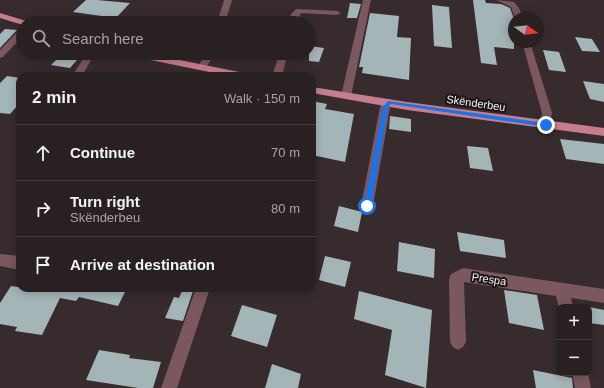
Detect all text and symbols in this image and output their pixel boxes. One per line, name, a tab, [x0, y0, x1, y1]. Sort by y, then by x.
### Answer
north arrow	[508, 12, 544, 48]
search box	[16, 16, 316, 60]
icon: search	[30, 27, 52, 49]
text: Search here	[62, 30, 144, 47]
text: 2 min	[32, 88, 76, 107]
text: Walk · 150 m	[224, 91, 300, 106]
street label: Skënderbeu	[446, 93, 506, 113]
route end	[537, 116, 555, 134]
icon: ahead	[32, 142, 54, 164]
text: Continue	[70, 144, 135, 161]
text: 70 m	[271, 145, 300, 160]
text: Turn right	[70, 193, 140, 210]
route start	[358, 197, 376, 215]
icon: right	[32, 198, 54, 220]
text: 80 m	[271, 201, 300, 216]
text: Skënderbeu	[70, 210, 140, 225]
icon: arrive	[32, 254, 54, 276]
text: Arrive at destination	[70, 256, 215, 273]
street label: Prespa	[471, 271, 508, 287]
map controls	[556, 304, 592, 376]
button: +	[556, 304, 592, 340]
button: −	[556, 340, 592, 376]

